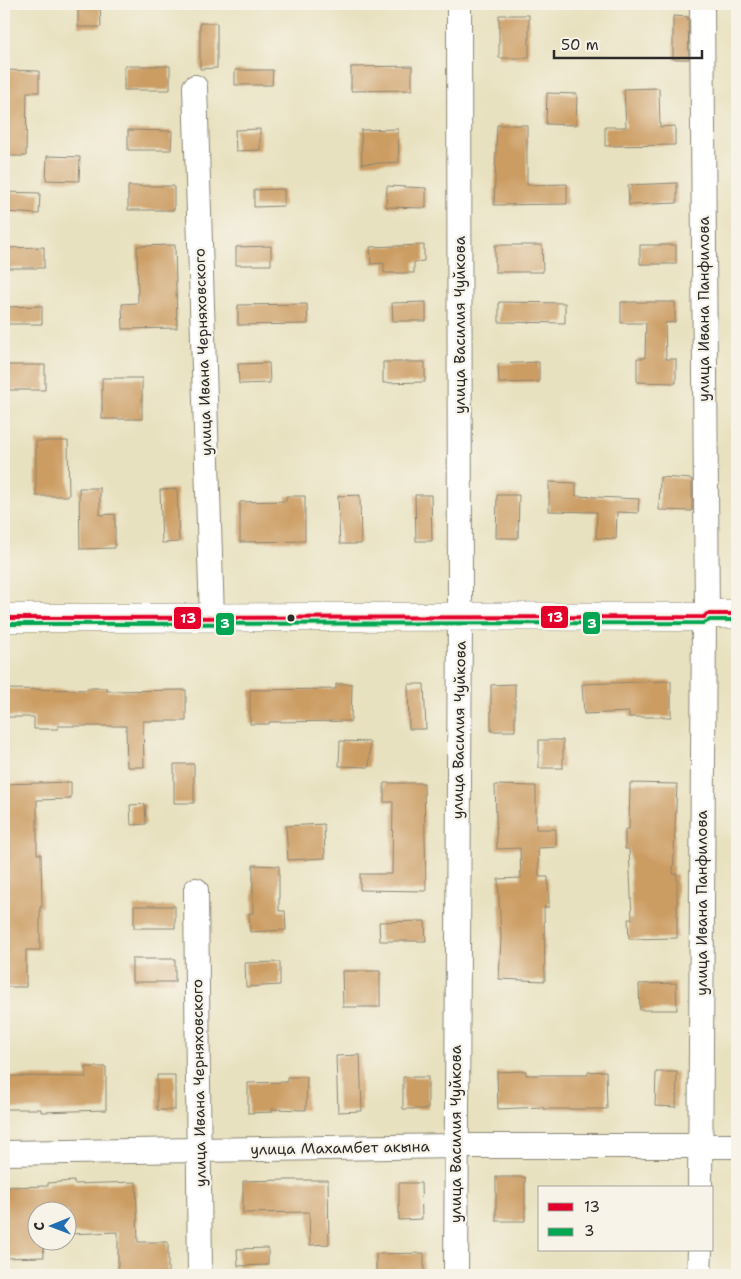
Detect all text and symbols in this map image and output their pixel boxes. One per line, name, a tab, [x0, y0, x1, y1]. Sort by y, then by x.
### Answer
scale bar	[554, 28, 701, 60]
text: 50 m	[561, 35, 599, 55]
street label: улица Ивана Панфилова	[694, 216, 714, 402]
street label: улица Василия Чуйкова	[450, 235, 470, 414]
street label: улица Ивана Черняховского	[189, 248, 217, 456]
line badge: 13	[540, 605, 569, 629]
line badge: 13	[173, 606, 202, 630]
text: 13	[547, 608, 563, 626]
text: 13	[180, 609, 196, 627]
line badge: 3	[582, 611, 601, 635]
line badge: 3	[215, 612, 235, 636]
unlabelled marker	[286, 613, 296, 623]
text: 3	[220, 614, 230, 632]
text: 3	[587, 614, 597, 632]
street label: улица Василия Чуйкова	[447, 640, 471, 819]
street label: улица Ивана Панфилова	[692, 810, 712, 996]
street label: улица Ивана Черняховского	[187, 979, 211, 1187]
street label: улица Василия Чуйкова	[446, 1044, 466, 1223]
street label: улица Махамбет акына	[250, 1136, 430, 1160]
legend	[538, 1186, 714, 1252]
text: 13	[584, 1197, 600, 1217]
north arrow	[28, 1202, 78, 1252]
text: 3	[584, 1221, 595, 1241]
text: С	[30, 1222, 48, 1231]

